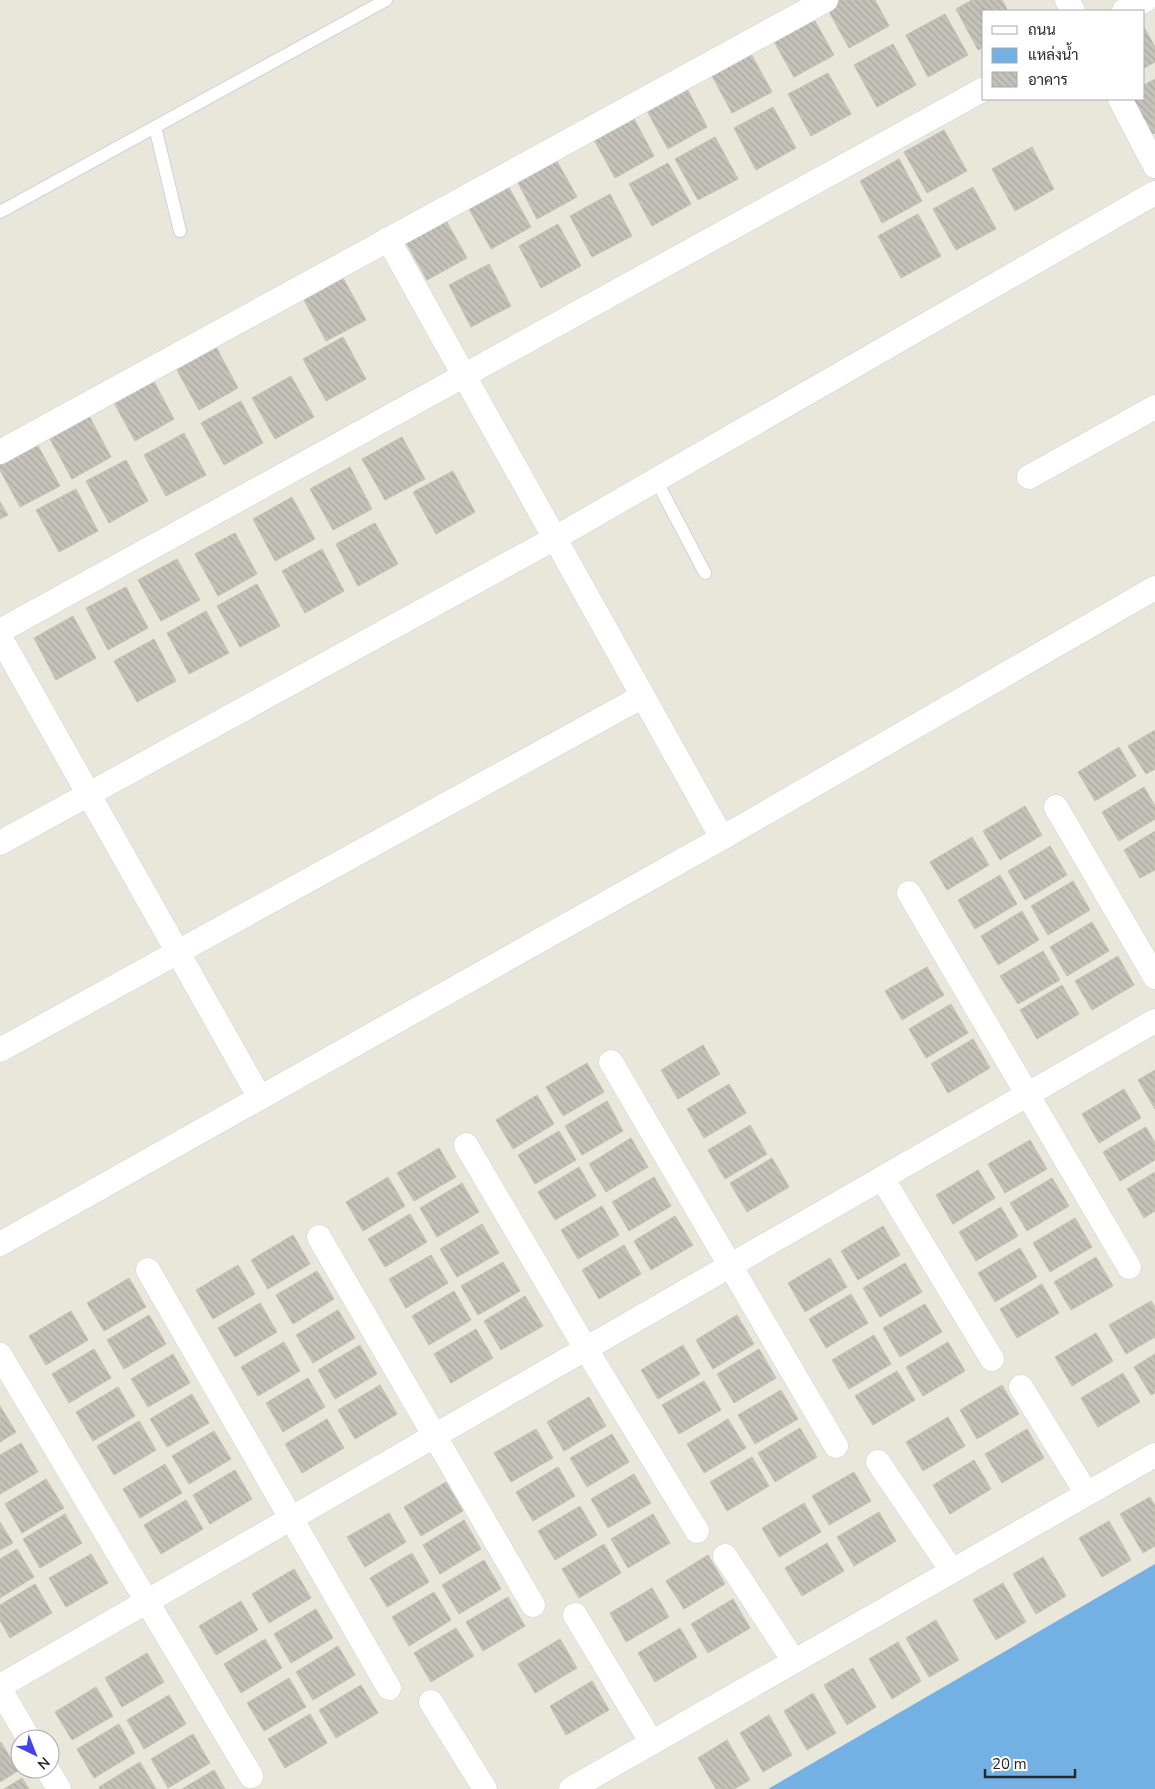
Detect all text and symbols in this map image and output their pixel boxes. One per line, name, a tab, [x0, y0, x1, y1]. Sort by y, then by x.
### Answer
legend	[982, 10, 1145, 100]
text: ถนน	[1028, 20, 1056, 40]
text: แหล่งน้ำ	[1028, 42, 1079, 65]
text: อาคาร	[1028, 70, 1068, 90]
north arrow	[10, 1729, 60, 1779]
scale bar	[985, 1746, 1075, 1778]
text: N	[33, 1753, 54, 1774]
text: 20 m	[992, 1754, 1027, 1774]

